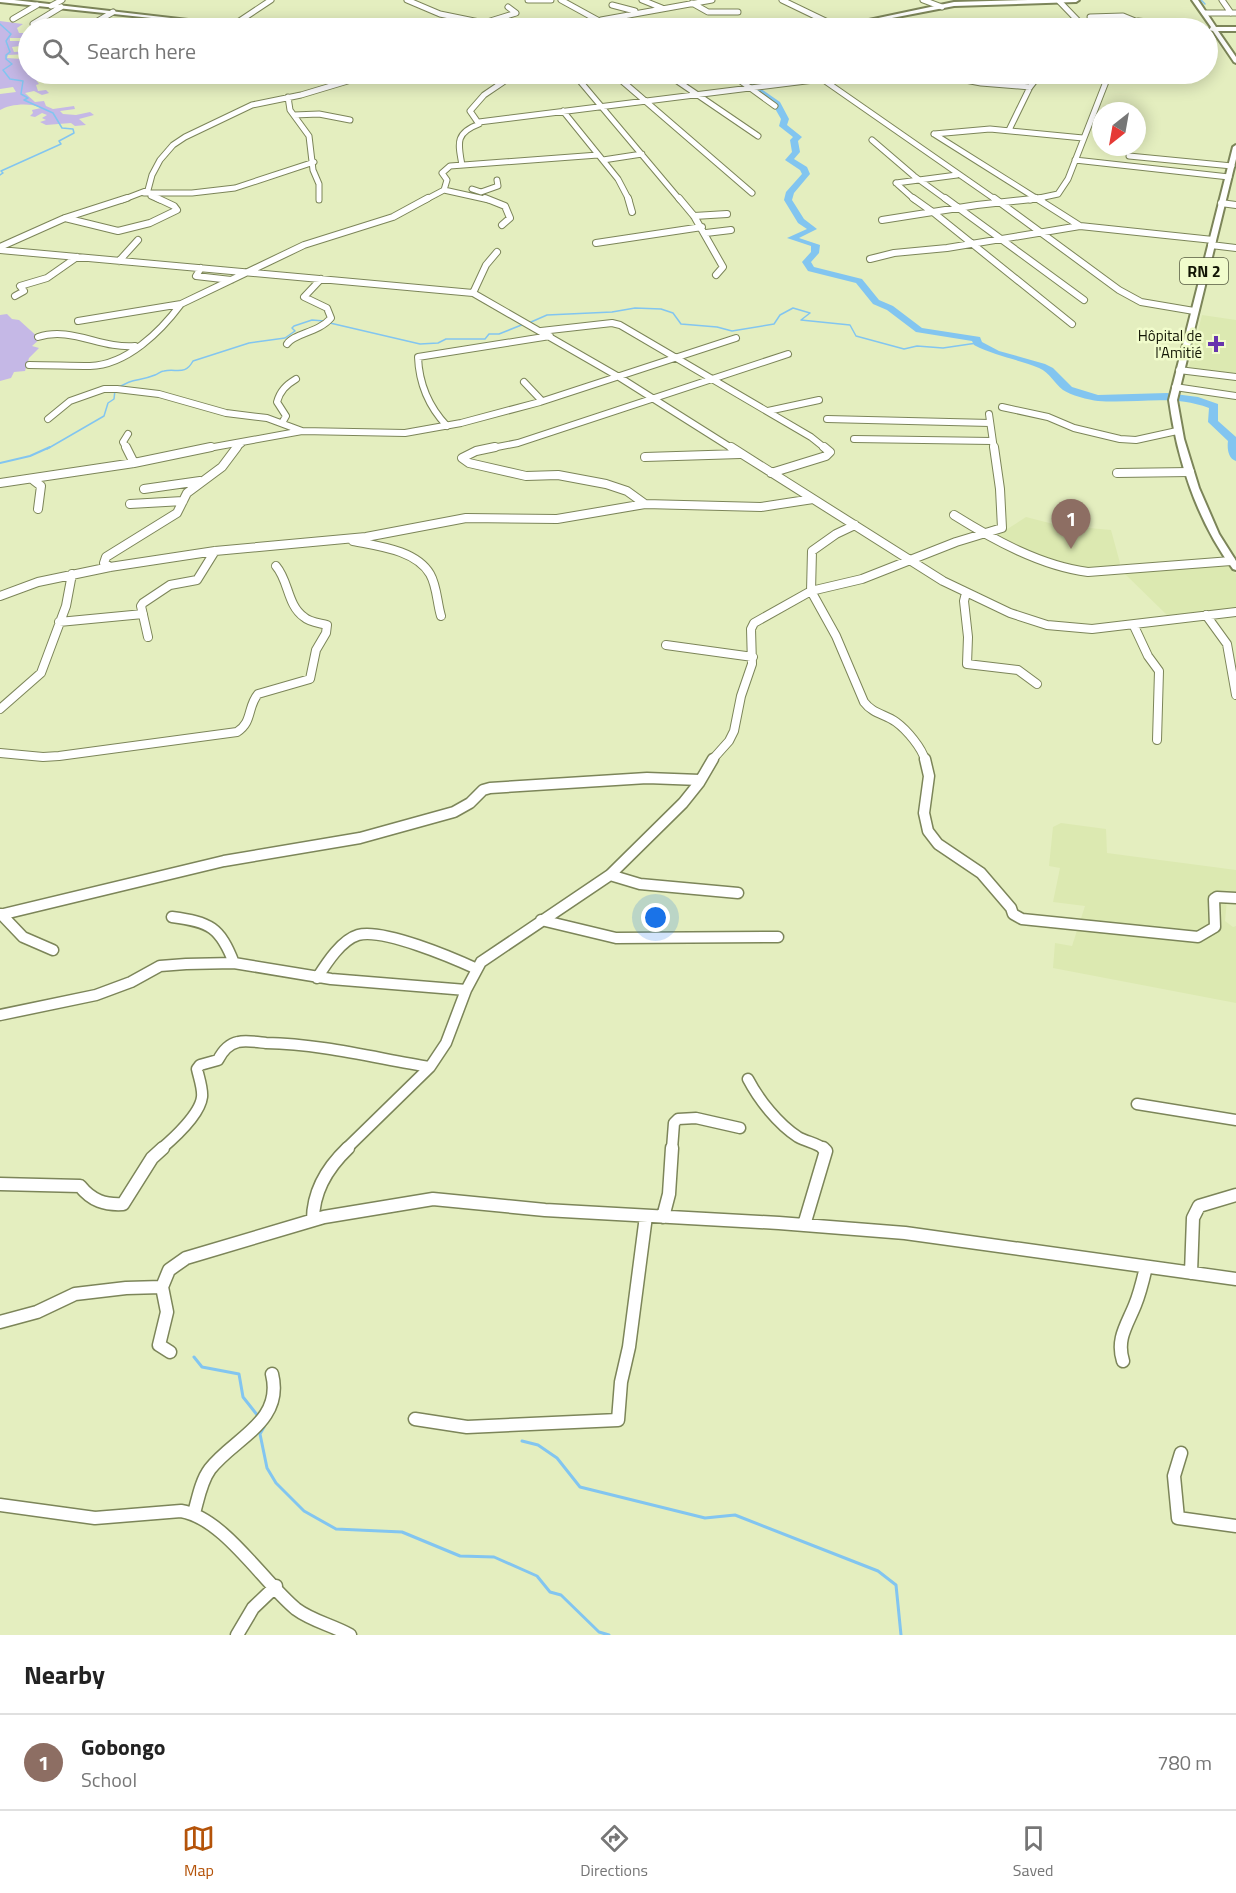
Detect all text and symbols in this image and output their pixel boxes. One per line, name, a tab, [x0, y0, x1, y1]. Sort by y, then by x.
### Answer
search box	[18, 18, 1218, 84]
text: Search here	[87, 34, 196, 68]
icon: search	[39, 35, 72, 68]
north arrow	[1092, 102, 1146, 156]
road number: RN 2	[1180, 258, 1228, 284]
place label: Hôpital de l'Amitié	[1138, 324, 1202, 364]
marker: Hôpital de l'Amitié	[1207, 335, 1225, 353]
pin: 1	[1052, 500, 1090, 549]
your location	[641, 903, 670, 932]
text: Nearby	[24, 1655, 105, 1694]
text: Gobongo	[81, 1730, 165, 1764]
text: 1	[38, 1747, 49, 1778]
text: 780 m	[1157, 1747, 1212, 1778]
text: School	[81, 1764, 137, 1795]
tab: Map	[182, 1822, 215, 1882]
tab: Directions	[580, 1822, 648, 1882]
tab: Saved	[1013, 1822, 1054, 1882]

